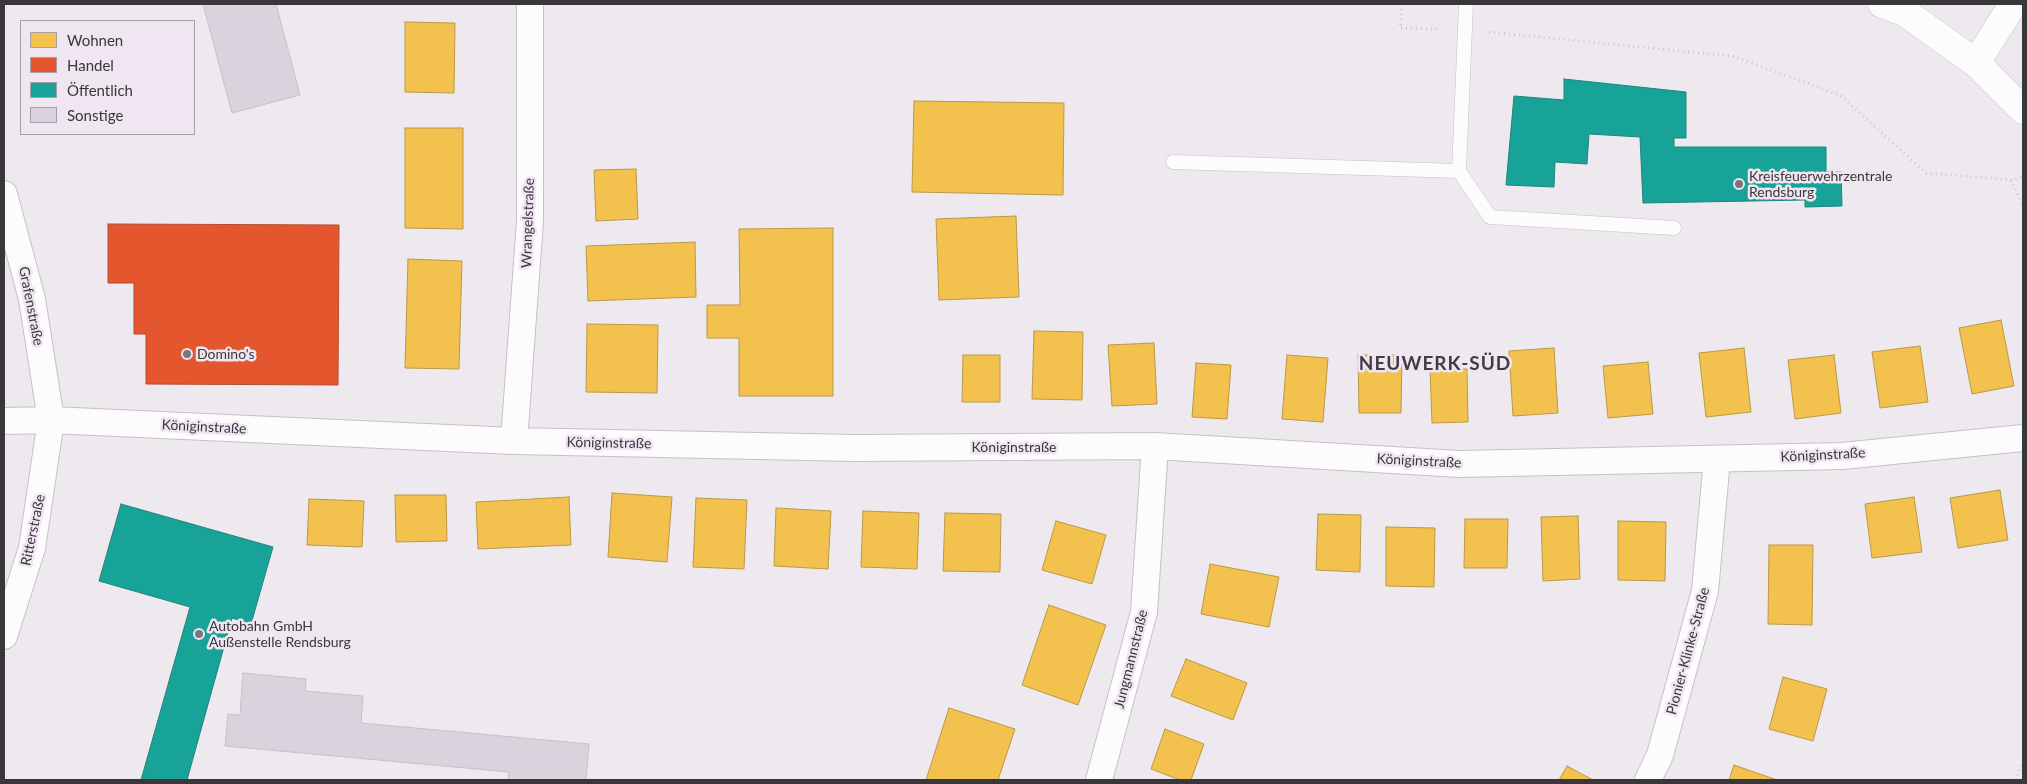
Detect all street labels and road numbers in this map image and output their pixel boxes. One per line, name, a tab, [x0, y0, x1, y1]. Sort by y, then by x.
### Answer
street label: Wrangelstraße	[518, 178, 538, 268]
street label: Grafenstraße	[15, 265, 47, 347]
street label: Königinstraße	[161, 416, 247, 438]
street label: Königinstraße	[566, 434, 652, 452]
street label: Königinstraße	[972, 439, 1056, 455]
street label: Königinstraße	[1780, 444, 1866, 466]
street label: Königinstraße	[1376, 450, 1462, 472]
street label: Ritterstraße	[17, 493, 49, 567]
street label: Pionier-Klinke-Straße	[1663, 586, 1713, 716]
street label: Jungmannstraße	[1111, 608, 1151, 710]

